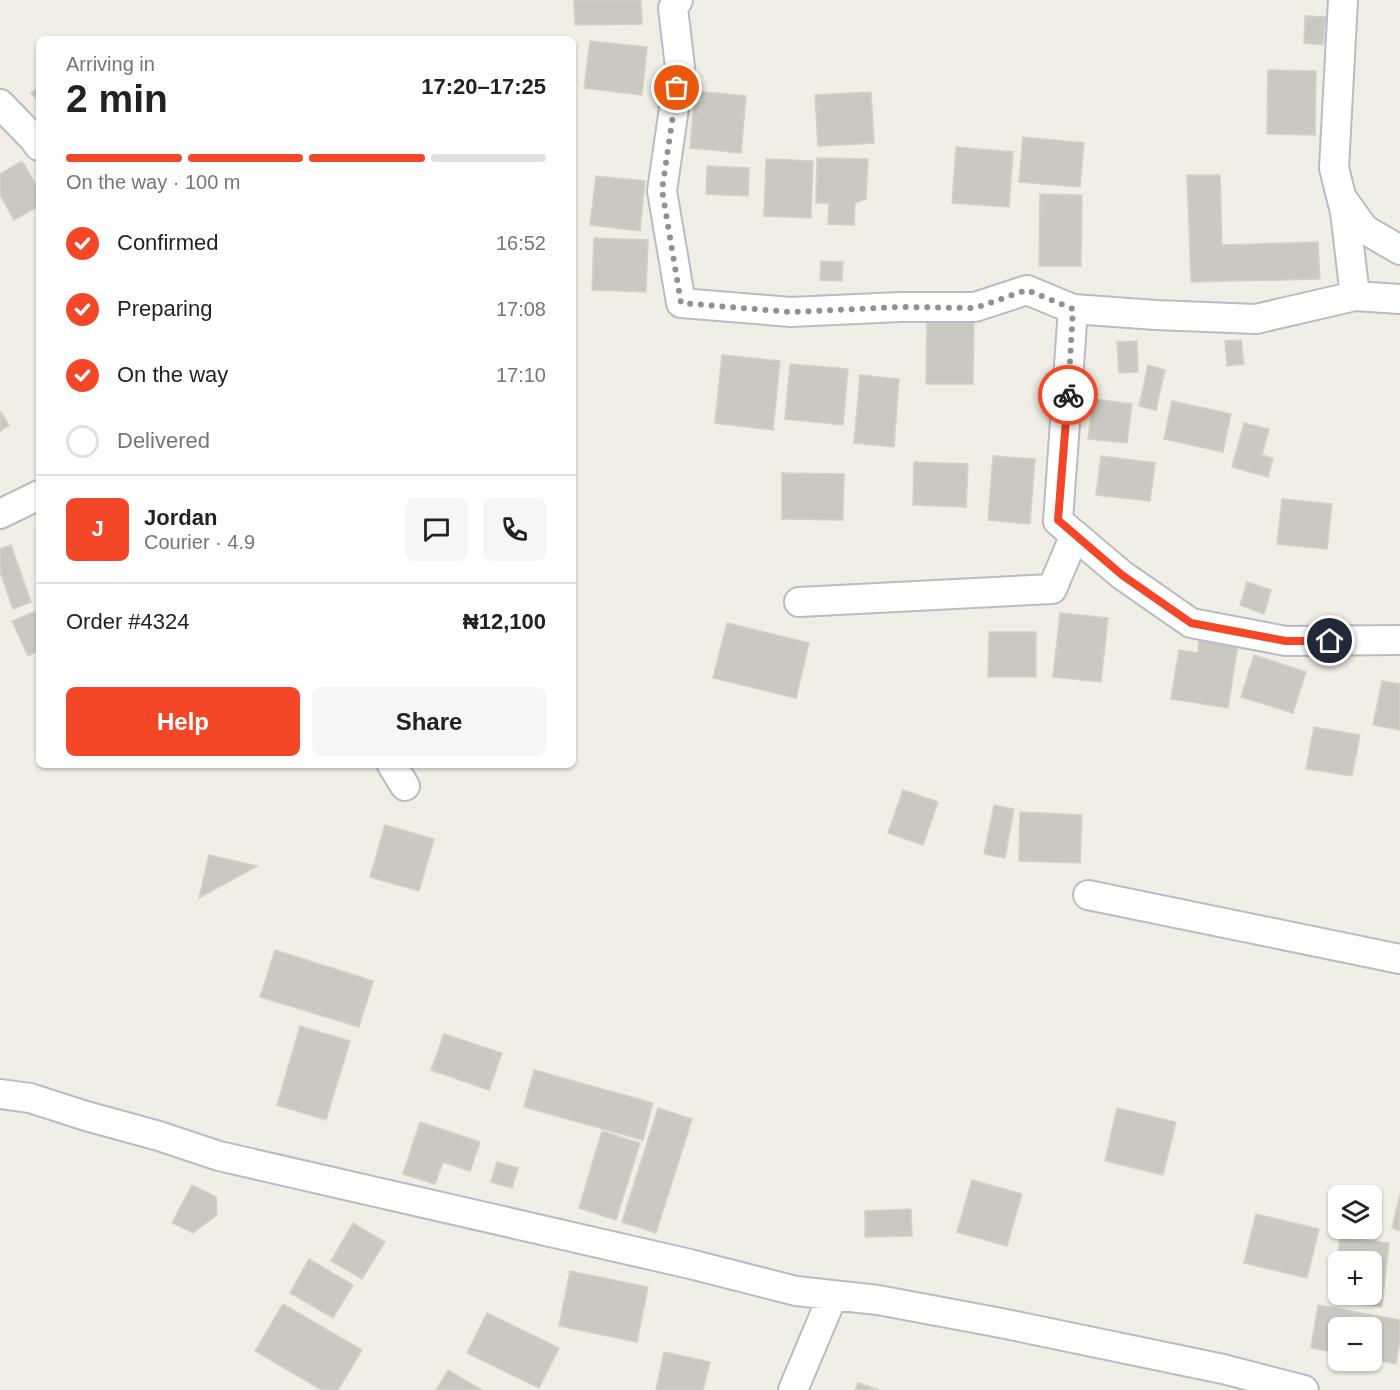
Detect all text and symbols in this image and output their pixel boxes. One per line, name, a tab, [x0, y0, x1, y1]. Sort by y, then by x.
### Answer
text: Arriving in	[66, 53, 155, 75]
pin	[651, 62, 702, 113]
icon: bag	[660, 71, 693, 104]
text: 17:20–17:25	[421, 74, 546, 99]
text: 2 min	[66, 77, 168, 120]
text: On the way · 100 m	[66, 171, 241, 193]
icon: check	[66, 227, 99, 260]
text: Confirmed	[117, 230, 218, 255]
text: 16:52	[496, 232, 546, 254]
icon: check	[66, 293, 99, 326]
text: Preparing	[117, 296, 212, 321]
text: 17:08	[496, 298, 546, 320]
icon: check	[66, 359, 99, 392]
text: On the way	[117, 362, 228, 387]
text: 17:10	[496, 364, 546, 386]
courier	[1038, 365, 1098, 425]
icon: bike	[1052, 379, 1085, 412]
text: Delivered	[117, 428, 210, 453]
button: chat	[405, 498, 468, 561]
button: phone	[483, 498, 546, 561]
text: Jordan	[144, 505, 217, 530]
text: J	[91, 516, 104, 541]
text: Courier · 4.9	[144, 531, 255, 553]
text: Order #4324	[66, 609, 190, 634]
text: ₦12,100	[463, 609, 546, 634]
pin	[1304, 615, 1355, 666]
icon: home	[1313, 624, 1346, 657]
button: Help	[66, 687, 300, 756]
button: Share	[312, 687, 546, 756]
map controls	[1328, 1185, 1382, 1371]
button: layers	[1328, 1185, 1382, 1239]
button: +	[1328, 1251, 1382, 1305]
button: −	[1328, 1317, 1382, 1371]

